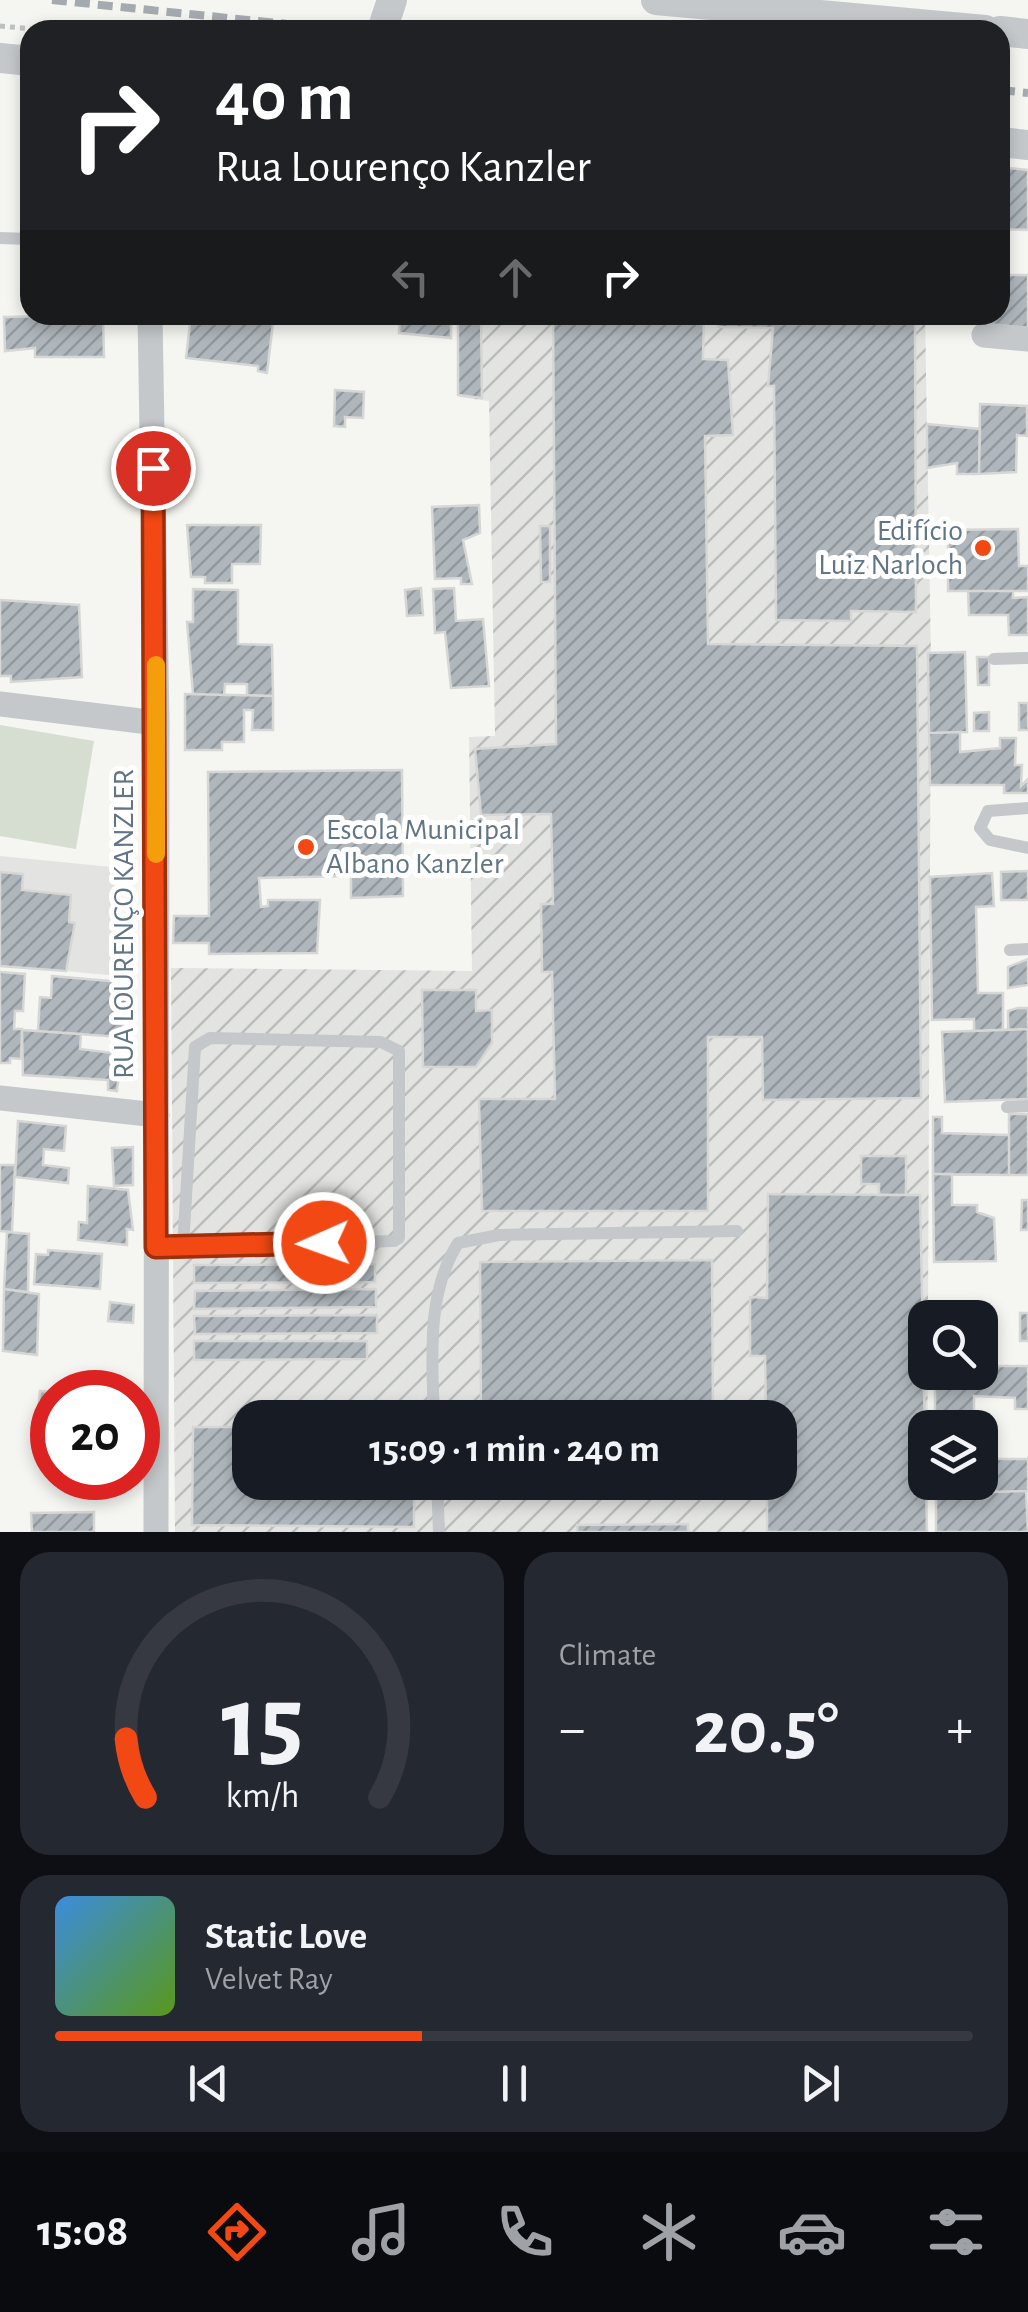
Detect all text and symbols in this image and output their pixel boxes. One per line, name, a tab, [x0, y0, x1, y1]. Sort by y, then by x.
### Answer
icon: right	[50, 60, 180, 190]
text: 40 m	[215, 63, 354, 133]
text: Rua Lourenço Kanzler	[215, 145, 591, 190]
icon: left	[383, 250, 438, 305]
icon: ahead	[488, 250, 543, 305]
icon: right	[593, 250, 648, 305]
pin	[111, 426, 196, 511]
icon: arrive	[126, 441, 181, 496]
place label: Edifício Luiz Narloch	[818, 516, 963, 580]
marker: Edifício Luiz Narloch	[972, 537, 994, 559]
street label: RUA LOURENÇO KANZLER	[109, 769, 139, 1079]
place label: Escola Municipal Albano Kanzler	[326, 815, 520, 879]
marker: Escola Municipal Albano Kanzler	[295, 836, 317, 858]
position arrow	[272, 1191, 376, 1295]
map controls	[908, 1300, 998, 1500]
button: search	[908, 1300, 998, 1390]
speed limit sign: 20	[30, 1370, 160, 1500]
button: layers	[908, 1410, 998, 1500]
text: 15:09 · 1 min · 240 m	[369, 1431, 660, 1469]
text: Climate	[559, 1639, 656, 1671]
text: 15	[221, 1672, 303, 1776]
text: 20.5°	[693, 1692, 839, 1767]
text: −	[559, 1702, 585, 1757]
text: +	[947, 1702, 973, 1757]
text: km/h	[225, 1778, 299, 1814]
text: Static Love	[205, 1918, 367, 1956]
text: Velvet Ray	[205, 1963, 333, 1995]
icon: previous	[181, 2056, 236, 2111]
icon: pause	[487, 2056, 542, 2111]
icon: next	[793, 2056, 848, 2111]
icon: directions	[202, 2197, 272, 2267]
icon: music	[346, 2197, 416, 2267]
icon: phone	[490, 2197, 560, 2267]
icon: climate	[634, 2197, 704, 2267]
icon: car	[777, 2197, 847, 2267]
icon: filters	[921, 2197, 991, 2267]
text: 15:08	[37, 2209, 128, 2254]

